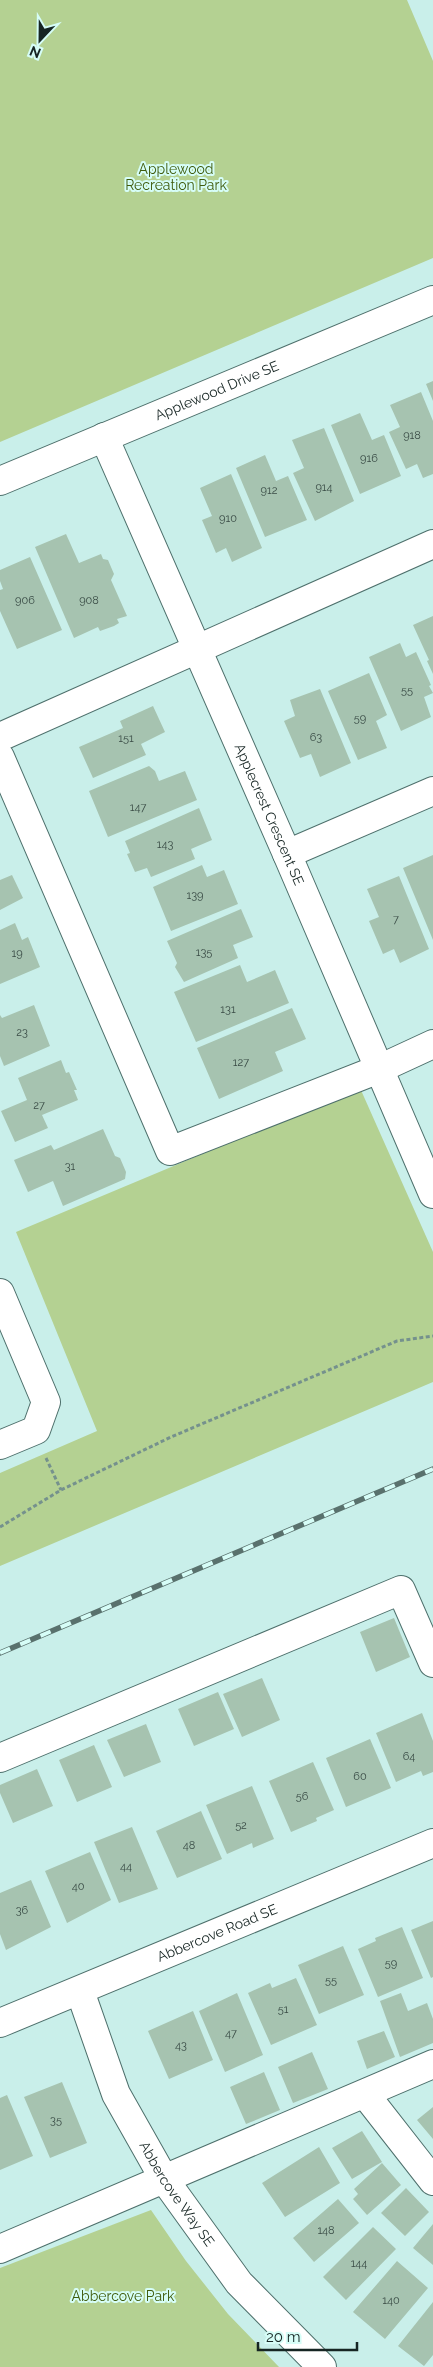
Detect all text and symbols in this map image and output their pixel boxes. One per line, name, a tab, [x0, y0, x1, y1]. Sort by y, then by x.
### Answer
north arrow	[15, 15, 65, 65]
text: N	[27, 43, 43, 61]
park label: Applewood Recreation Park	[125, 161, 227, 193]
street label: Applewood Drive SE	[152, 357, 281, 423]
house number: 918	[403, 429, 421, 442]
house number: 916	[360, 452, 378, 465]
house number: 914	[315, 481, 333, 494]
house number: 912	[261, 484, 278, 497]
house number: 910	[219, 512, 237, 525]
house number: 906	[15, 594, 35, 607]
house number: 908	[79, 594, 99, 607]
house number: 55	[401, 684, 413, 697]
house number: 59	[354, 712, 366, 725]
house number: 63	[310, 731, 322, 744]
house number: 151	[118, 732, 134, 745]
street label: Applecrest Crescent SE	[231, 741, 307, 888]
house number: 147	[130, 801, 146, 814]
house number: 143	[157, 838, 173, 851]
house number: 139	[186, 889, 204, 902]
house number: 7	[393, 913, 399, 926]
house number: 135	[196, 946, 212, 959]
house number: 19	[11, 947, 23, 960]
house number: 131	[220, 1003, 236, 1016]
house number: 23	[16, 1026, 28, 1039]
house number: 127	[233, 1056, 249, 1069]
house number: 27	[33, 1099, 45, 1112]
house number: 31	[65, 1160, 76, 1173]
house number: 64	[403, 1750, 415, 1763]
house number: 60	[353, 1770, 367, 1783]
house number: 56	[296, 1790, 309, 1803]
house number: 52	[235, 1819, 247, 1832]
house number: 48	[183, 1839, 195, 1852]
house number: 44	[120, 1860, 132, 1873]
house number: 40	[72, 1880, 85, 1893]
street label: Abbercove Road SE	[155, 1901, 279, 1965]
house number: 36	[16, 1904, 29, 1917]
house number: 59	[385, 1957, 397, 1970]
house number: 55	[325, 1974, 337, 1987]
house number: 51	[278, 2003, 289, 2016]
house number: 47	[225, 2027, 237, 2040]
house number: 43	[175, 2039, 187, 2052]
house number: 35	[50, 2114, 62, 2127]
street label: Abbercove Way SE	[136, 2138, 218, 2249]
house number: 148	[317, 2224, 335, 2237]
house number: 144	[351, 2257, 367, 2270]
park label: Abbercove Park	[72, 2288, 175, 2304]
house number: 140	[382, 2294, 400, 2307]
scale bar	[258, 2320, 357, 2352]
text: 20 m	[266, 2328, 301, 2346]

